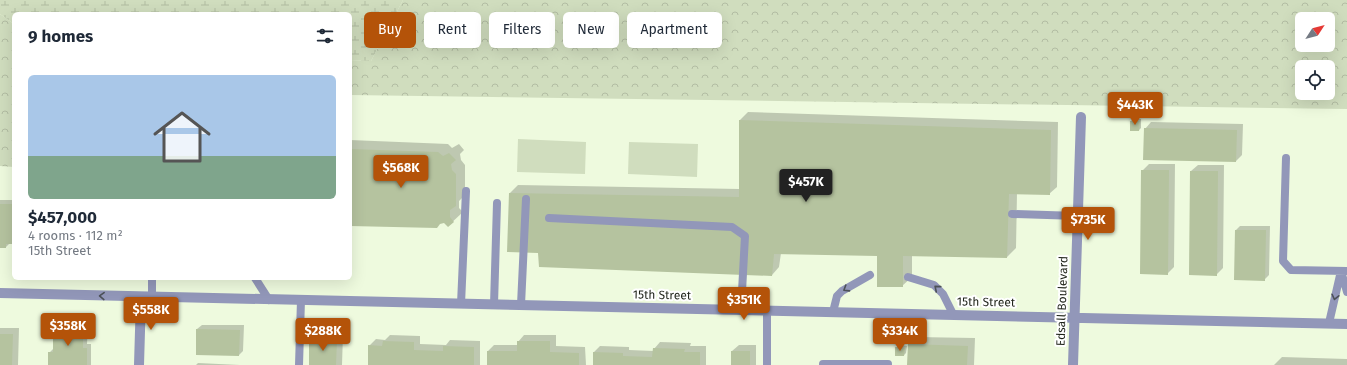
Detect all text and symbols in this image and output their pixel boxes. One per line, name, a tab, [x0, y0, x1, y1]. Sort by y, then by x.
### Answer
chip: Buy	[364, 12, 416, 48]
chip: Rent	[424, 12, 481, 48]
chip: Filters	[489, 12, 555, 48]
chip: New	[563, 12, 619, 48]
chip: Apartment	[627, 12, 722, 48]
north arrow	[1295, 12, 1335, 52]
map controls	[1295, 12, 1335, 100]
icon: filters	[314, 25, 336, 47]
text: 9 homes	[28, 26, 93, 47]
button: locate	[1295, 60, 1335, 100]
pin: $443K	[1107, 92, 1163, 126]
text: $443K	[1117, 97, 1153, 112]
icon: home	[146, 101, 218, 173]
pin: $568K	[373, 155, 429, 189]
text: $568K	[382, 160, 420, 175]
pin: $457K	[778, 169, 834, 203]
text: $457K	[788, 174, 824, 189]
text: $457,000	[28, 207, 97, 228]
pin: $735K	[1060, 207, 1116, 241]
text: $735K	[1071, 212, 1105, 227]
text: 4 rooms · 112 m²	[28, 228, 123, 243]
text: 15th Street	[28, 243, 91, 258]
street label: Edsall Boulevard	[1053, 256, 1071, 346]
one-way arrow	[843, 284, 850, 292]
one-way arrow	[934, 286, 941, 293]
street label: 15th Street	[633, 287, 692, 303]
pin: $351K	[716, 287, 772, 321]
one-way arrow	[99, 292, 105, 300]
text: $351K	[727, 292, 761, 307]
one-way arrow	[1331, 293, 1340, 300]
street label: 15th Street	[957, 294, 1016, 310]
pin: $558K	[123, 297, 179, 331]
text: $558K	[133, 302, 169, 317]
pin: $358K	[40, 313, 96, 347]
text: $358K	[50, 318, 86, 333]
pin: $288K	[295, 318, 351, 352]
pin: $334K	[872, 318, 928, 352]
text: $288K	[304, 323, 342, 338]
text: $334K	[882, 323, 918, 338]

